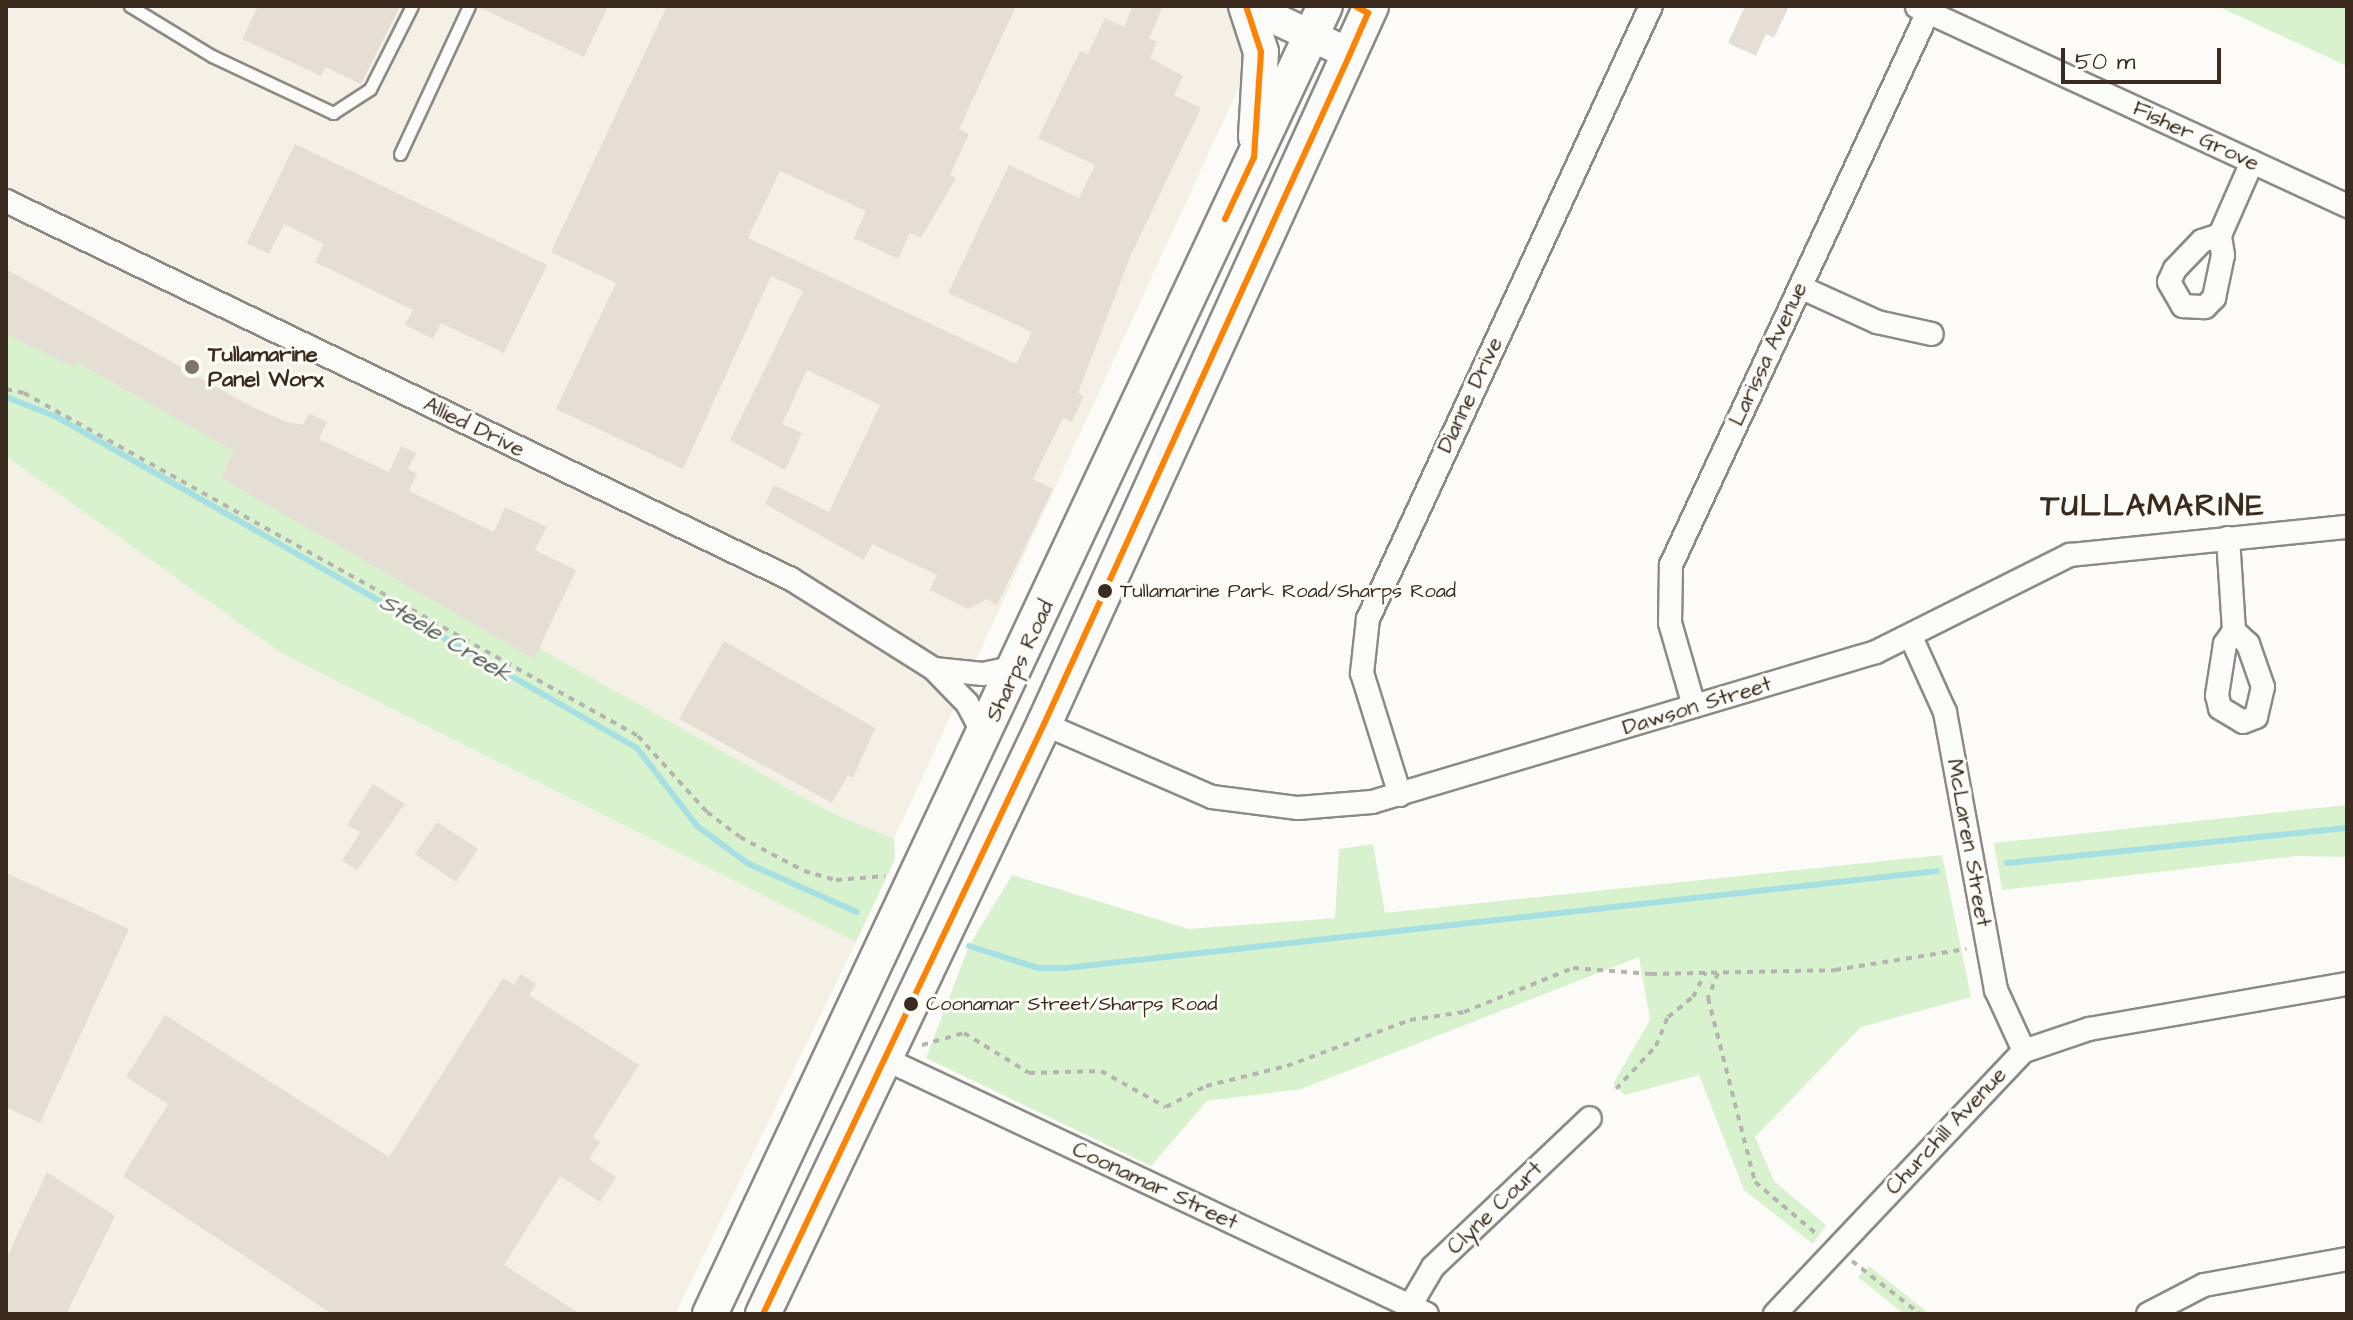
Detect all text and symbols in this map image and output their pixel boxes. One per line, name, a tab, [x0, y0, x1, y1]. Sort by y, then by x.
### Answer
scale bar	[2065, 32, 2225, 82]
text: 50 m	[2075, 45, 2135, 79]
street label: Fisher Grove	[2129, 95, 2263, 177]
street label: Larissa Avenue	[1723, 278, 1813, 430]
street label: Dianne Drive	[1432, 333, 1508, 457]
place label: Tullamarine Panel Worx	[208, 341, 324, 392]
marker: Tullamarine Panel Worx	[183, 358, 201, 376]
street label: Allied Drive	[419, 391, 529, 463]
district label: TULLAMARINE	[2041, 488, 2265, 524]
place label: Tullamarine Park Road/Sharps Road	[1120, 579, 1456, 603]
marker: Tullamarine Park Road/Sharps Road	[1097, 583, 1113, 599]
water label: Steele Creek	[374, 588, 516, 690]
street label: Sharps Road	[980, 596, 1060, 726]
street label: Dawson Street	[1619, 671, 1775, 741]
street label: McLaren Street	[1941, 757, 1997, 929]
place label: Coonamar Street/Sharps Road	[926, 992, 1218, 1016]
marker: Coonamar Street/Sharps Road	[903, 996, 919, 1012]
street label: Churchill Avenue	[1880, 1062, 2012, 1200]
street label: Coonamar Street	[1068, 1136, 1242, 1236]
street label: Clyne Court	[1442, 1156, 1548, 1260]

